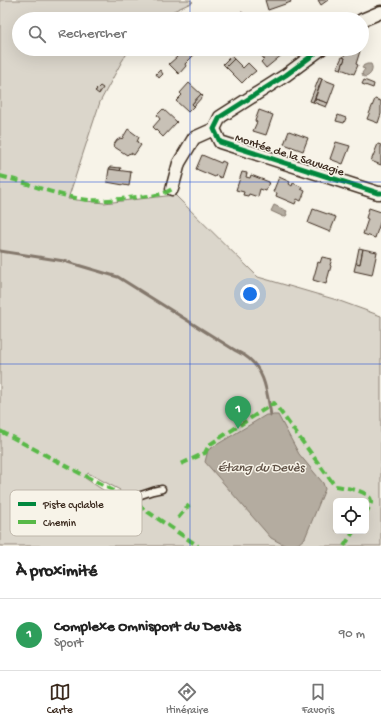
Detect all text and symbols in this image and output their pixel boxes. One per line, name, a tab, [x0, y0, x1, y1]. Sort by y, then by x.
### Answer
search box	[12, 12, 369, 56]
icon: search	[26, 23, 48, 45]
text: Rechercher	[58, 25, 126, 43]
street label: Montée de la Sauvagie	[233, 132, 347, 180]
your location	[240, 284, 260, 304]
pin: 1	[225, 396, 251, 429]
water label: Étang du Devès	[218, 461, 305, 476]
legend	[10, 490, 142, 536]
map controls	[333, 498, 369, 534]
button: locate	[333, 498, 369, 534]
text: Piste cyclable	[42, 500, 104, 512]
text: Chemin	[43, 518, 77, 530]
text: À proximité	[16, 562, 97, 582]
text: Complexe Omnisport du Devès	[54, 618, 241, 636]
text: 1	[26, 627, 32, 642]
text: 90 m	[339, 627, 365, 642]
text: Sport	[54, 636, 83, 651]
tab: Carte	[47, 681, 73, 717]
tab: Itinéraire	[166, 681, 208, 717]
tab: Favoris	[302, 681, 334, 717]

